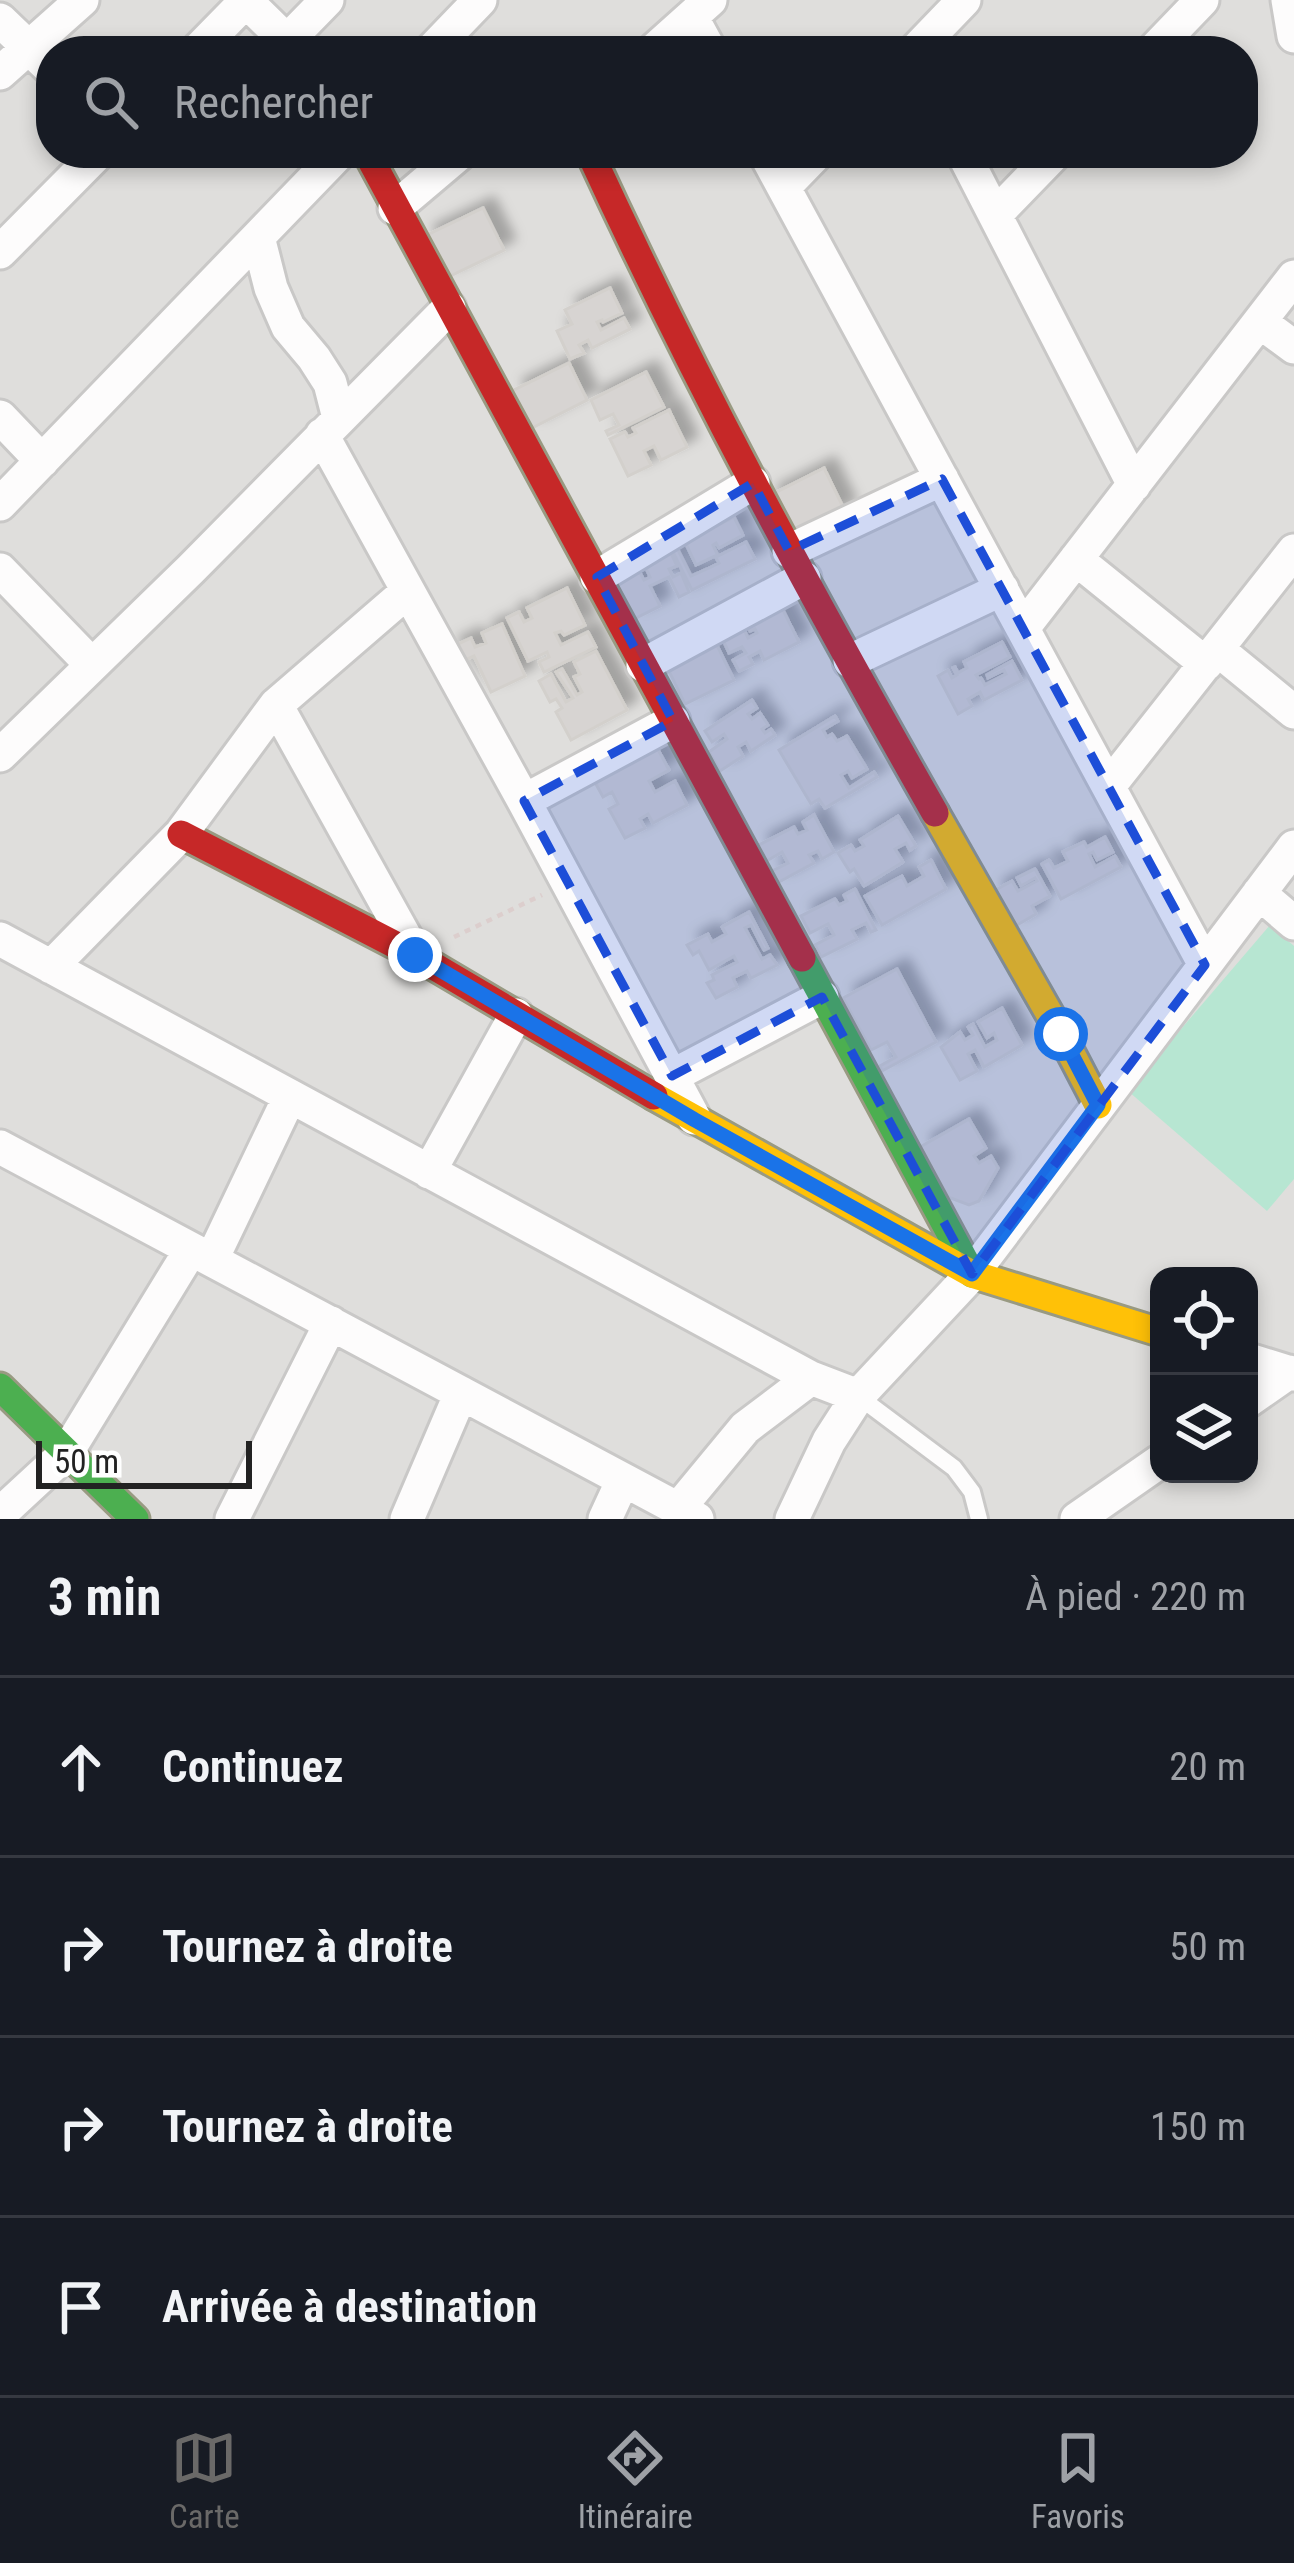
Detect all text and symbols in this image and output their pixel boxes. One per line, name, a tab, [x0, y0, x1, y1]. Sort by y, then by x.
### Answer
search box	[36, 36, 1258, 168]
icon: search	[78, 69, 144, 135]
text: Rechercher	[174, 76, 373, 129]
route end	[388, 928, 442, 982]
route start	[1034, 1007, 1088, 1061]
map controls	[1150, 1267, 1258, 1483]
button: locate	[1150, 1267, 1258, 1375]
button: layers	[1150, 1375, 1258, 1483]
scale bar	[36, 1435, 252, 1488]
text: 50 m	[54, 1442, 119, 1481]
text: 3 min	[48, 1568, 161, 1627]
text: À pied · 220 m	[1025, 1574, 1246, 1620]
icon: ahead	[48, 1734, 114, 1800]
text: Continuez	[162, 1740, 343, 1793]
text: 20 m	[1169, 1744, 1246, 1790]
icon: right	[48, 1914, 114, 1980]
text: Tournez à droite	[162, 1920, 453, 1973]
text: 50 m	[1169, 1924, 1246, 1970]
icon: right	[48, 2094, 114, 2160]
text: Tournez à droite	[162, 2100, 453, 2153]
text: 150 m	[1150, 2104, 1246, 2150]
icon: arrive	[48, 2274, 114, 2340]
text: Arrivée à destination	[162, 2280, 537, 2333]
tab: Carte	[169, 2425, 240, 2536]
tab: Itinéraire	[578, 2425, 693, 2536]
tab: Favoris	[1031, 2425, 1125, 2536]

